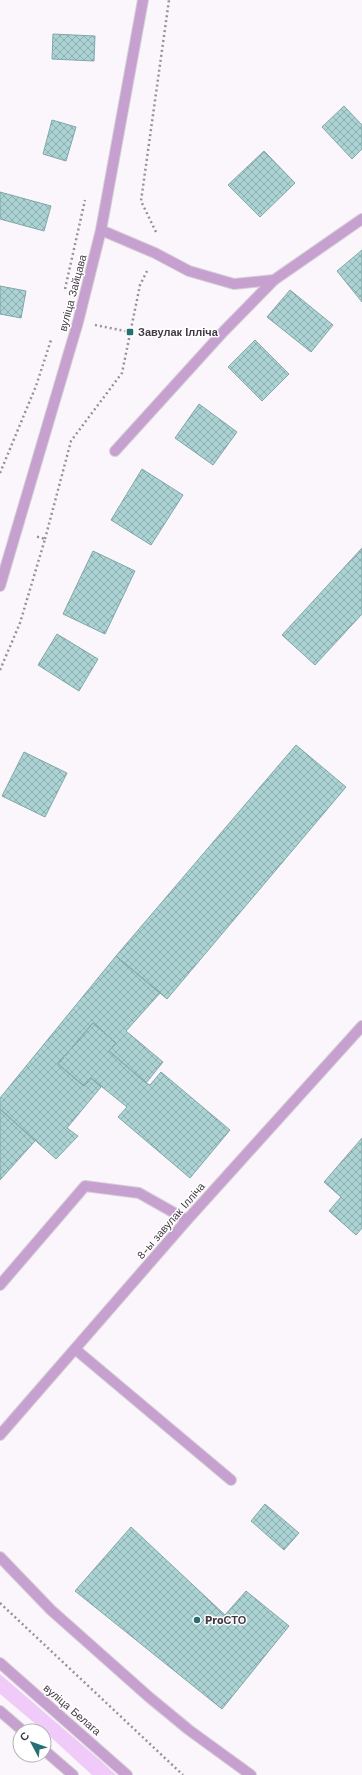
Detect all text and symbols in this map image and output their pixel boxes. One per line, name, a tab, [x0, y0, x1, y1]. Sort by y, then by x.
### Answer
street label: вуліца Зайцава	[56, 252, 90, 333]
place label: Завулак Ілліча	[138, 326, 219, 339]
marker: Завулак Ілліча	[125, 327, 135, 337]
street label: 8-ы завулак Ілліча	[134, 1179, 208, 1262]
place label: ProСТО	[205, 1614, 247, 1627]
marker: ProСТО	[192, 1615, 202, 1625]
street label: вуліца Белага	[41, 1682, 104, 1739]
north arrow	[12, 1723, 52, 1763]
text: С	[17, 1729, 32, 1744]

